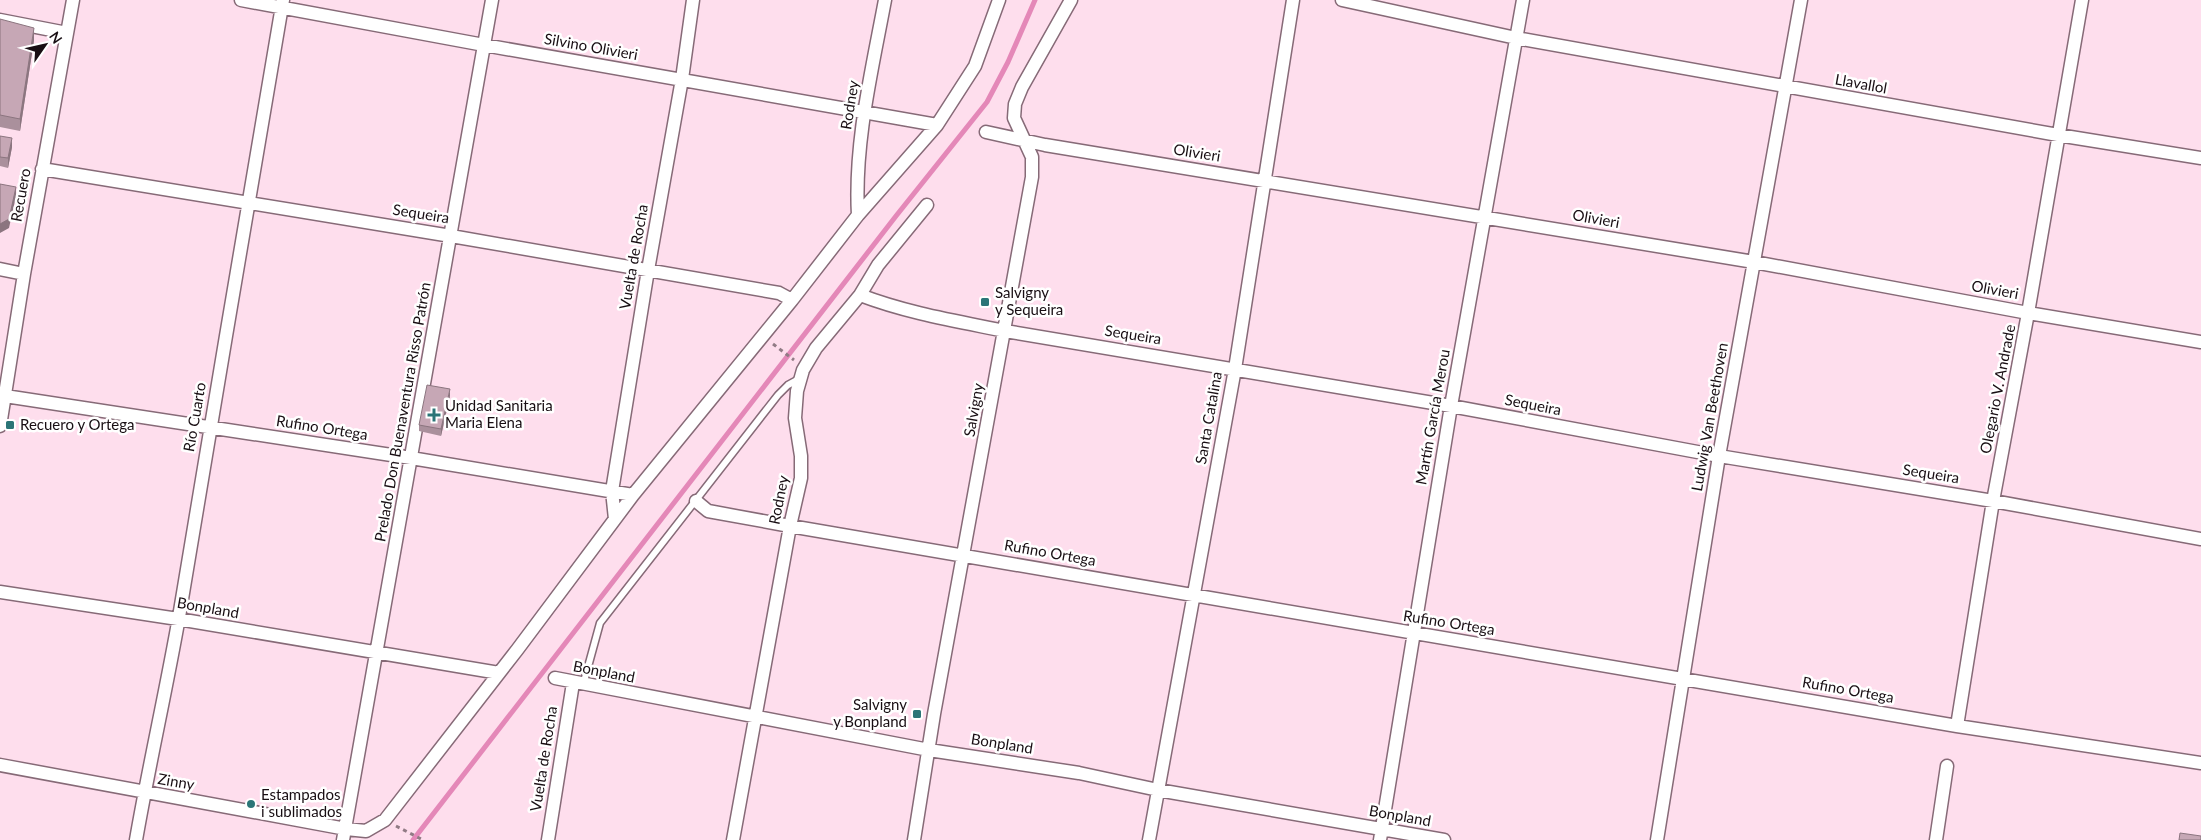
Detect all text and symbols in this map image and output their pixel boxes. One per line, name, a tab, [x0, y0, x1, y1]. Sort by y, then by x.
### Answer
north arrow	[20, 20, 70, 70]
text: N	[46, 28, 66, 47]
street label: Silvino Olivieri	[543, 29, 639, 63]
street label: Llavallol	[1834, 70, 1889, 96]
street label: Rodney	[836, 79, 862, 131]
street label: Olivieri	[1172, 139, 1222, 165]
street label: Recuero	[6, 167, 34, 223]
street label: Sequeira	[392, 200, 451, 226]
street label: Vuelta de Rocha	[615, 203, 651, 311]
street label: Olivieri	[1571, 205, 1621, 231]
street label: Olivieri	[1970, 276, 2020, 302]
street label: Prelado Don Buenaventura Risso Patrón	[370, 281, 434, 543]
place label: Salvigny y Sequeira	[995, 283, 1063, 318]
marker: Salvigny y Sequeira	[979, 296, 991, 308]
street label: Sequeira	[1104, 321, 1163, 347]
street label: Olegario V. Andrade	[1976, 323, 2018, 455]
street label: Ludwig Van Beethoven	[1687, 341, 1731, 492]
street label: Martín García Merou	[1411, 348, 1453, 486]
street label: Santa Catalina	[1191, 370, 1225, 465]
street label: Río Cuarto	[179, 381, 209, 453]
street label: Salvigny	[959, 381, 987, 438]
street label: Sequeira	[1503, 390, 1563, 418]
place label: Unidad Sanitaria Maria Elena	[445, 396, 553, 431]
marker: Unidad Sanitaria Maria Elena	[427, 408, 441, 422]
street label: Rufino Ortega	[275, 411, 369, 443]
place label: Recuero y Ortega	[20, 415, 134, 433]
marker: Recuero y Ortega	[4, 419, 16, 431]
street label: Sequeira	[1902, 460, 1961, 486]
street label: Rodney	[764, 473, 792, 526]
street label: Rufino Ortega	[1003, 535, 1097, 569]
street label: Bonpland	[176, 593, 241, 621]
street label: Rufino Ortega	[1402, 606, 1496, 638]
street label: Bonpland	[572, 656, 637, 686]
street label: Rufino Ortega	[1801, 672, 1895, 706]
place label: Salvigny y Bonpland	[833, 695, 907, 730]
street label: Vuelta de Rocha	[526, 705, 560, 813]
marker: Salvigny y Bonpland	[911, 708, 923, 720]
street label: Bonpland	[970, 729, 1034, 757]
street label: Zinny	[156, 769, 196, 793]
place label: Estampados i sublimados	[261, 785, 342, 820]
marker: Estampados i sublimados	[245, 798, 257, 810]
street label: Bonpland	[1368, 801, 1433, 829]

